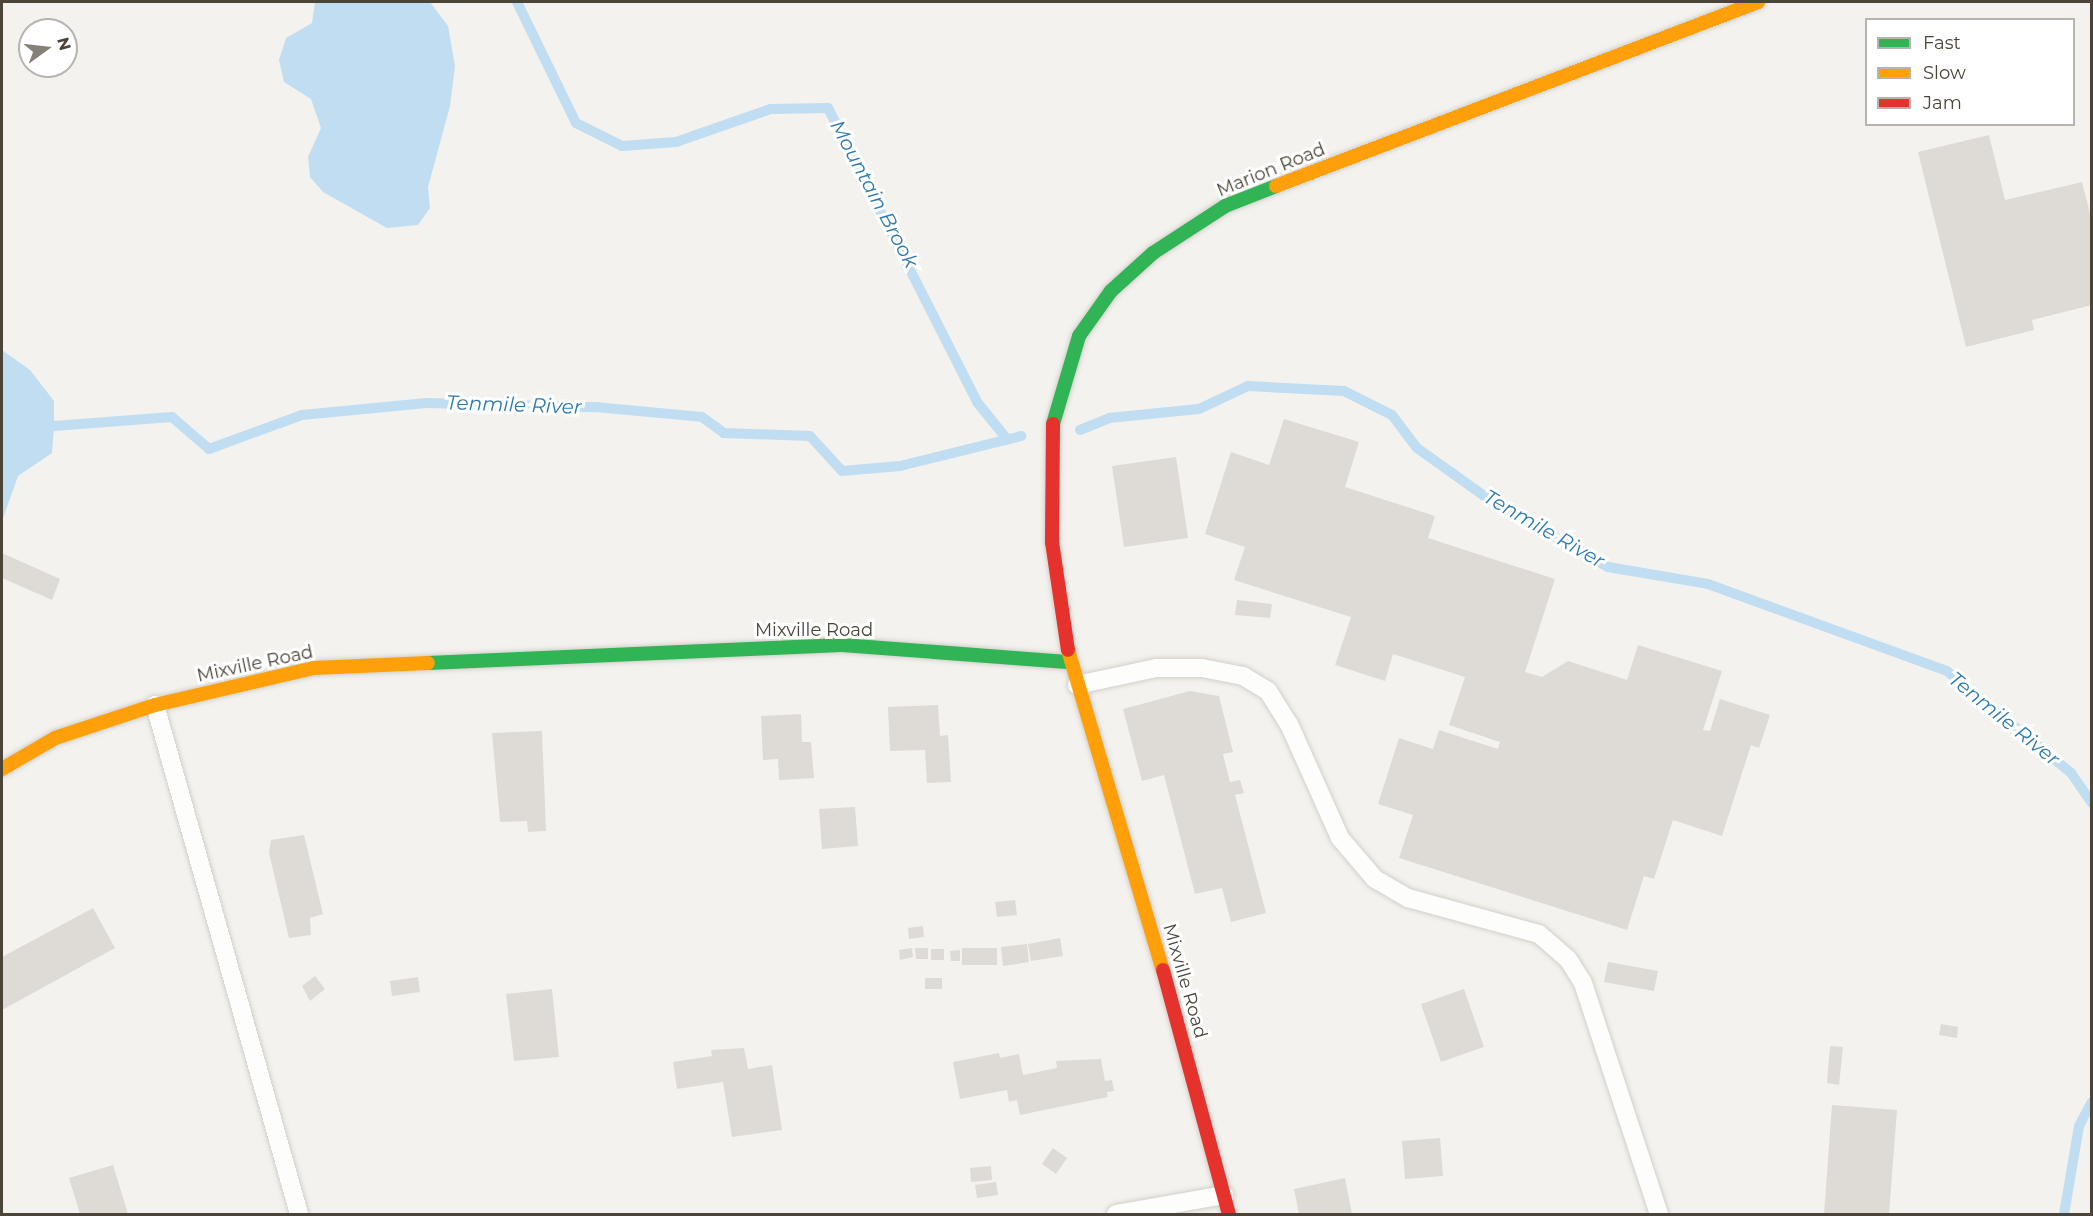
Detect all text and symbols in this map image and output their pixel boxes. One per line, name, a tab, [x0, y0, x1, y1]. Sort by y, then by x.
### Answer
north arrow	[18, 18, 78, 78]
legend	[1865, 18, 2075, 126]
text: Fast	[1923, 32, 1961, 54]
text: N	[53, 35, 75, 52]
text: Slow	[1923, 62, 1966, 84]
text: Jam	[1923, 92, 1962, 114]
water label: Mountain Brook	[825, 116, 923, 272]
street label: Marion Road	[1214, 138, 1328, 202]
water label: Tenmile River	[446, 391, 582, 419]
water label: Tenmile River	[1479, 485, 1609, 573]
street label: Mixville Road	[755, 619, 873, 641]
street label: Mixville Road	[195, 641, 315, 687]
water label: Tenmile River	[1944, 667, 2064, 771]
street label: Mixville Road	[1158, 921, 1212, 1041]

